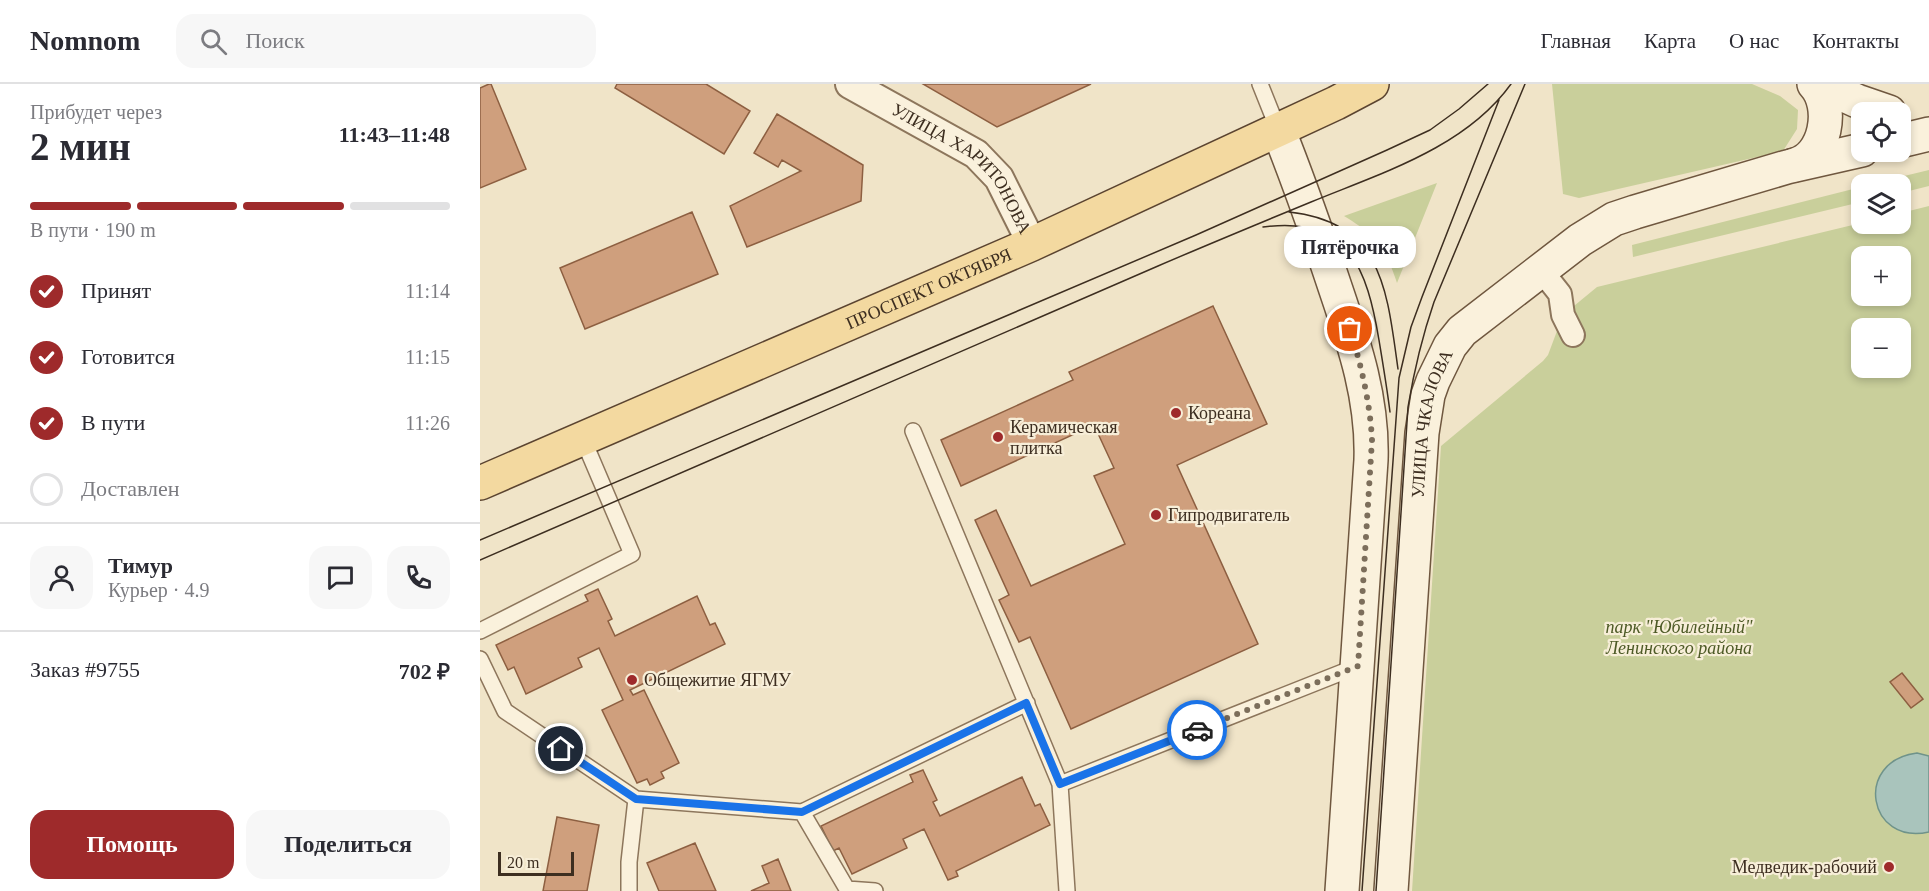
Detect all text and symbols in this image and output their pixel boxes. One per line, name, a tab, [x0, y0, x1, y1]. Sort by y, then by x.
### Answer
search box	[176, 14, 596, 68]
text: Nomnom	[30, 25, 140, 56]
icon: search	[197, 25, 230, 58]
text: Поиск	[245, 28, 305, 53]
text: Главная	[1541, 29, 1611, 53]
text: Карта	[1644, 29, 1696, 53]
text: О нас	[1729, 29, 1779, 53]
text: Контакты	[1812, 29, 1899, 53]
street label: УЛИЦА ХАРИТОНОВА	[888, 99, 1035, 237]
text: Прибудет через	[30, 101, 162, 123]
map controls	[1851, 102, 1911, 378]
button: locate	[1851, 102, 1911, 162]
text: 11:43–11:48	[339, 122, 450, 147]
text: 2 мин	[30, 125, 131, 168]
button: layers	[1851, 174, 1911, 234]
text: В пути · 190 m	[30, 219, 156, 241]
callout: Пятёрочка	[1284, 227, 1416, 269]
text: Пятёрочка	[1301, 236, 1399, 258]
street label: ПРОСПЕКТ ОКТЯБРЯ	[843, 244, 1015, 333]
button: +	[1851, 246, 1911, 306]
icon: check	[30, 275, 63, 308]
text: Принят	[81, 278, 151, 303]
text: 11:14	[405, 280, 450, 302]
pin	[1324, 303, 1375, 354]
icon: bag	[1333, 312, 1366, 345]
button: −	[1851, 318, 1911, 378]
icon: check	[30, 341, 63, 374]
text: Готовится	[81, 344, 175, 369]
text: 11:15	[405, 346, 450, 368]
street label: УЛИЦА ЧКАЛОВА	[1408, 346, 1457, 499]
place label: Кореана	[1188, 403, 1251, 423]
marker: Кореана	[1169, 406, 1183, 420]
icon: check	[30, 407, 63, 440]
text: В пути	[81, 410, 145, 435]
text: 11:26	[405, 412, 450, 434]
place label: Керамическая плитка	[1010, 417, 1118, 458]
marker: Керамическая плитка	[991, 430, 1005, 444]
text: Доставлен	[81, 476, 180, 501]
place label: Гипродвигатель	[1168, 505, 1290, 525]
marker: Гипродвигатель	[1149, 508, 1163, 522]
button: person	[30, 546, 93, 609]
button: chat	[309, 546, 372, 609]
button: phone	[387, 546, 450, 609]
text: Тимур	[108, 553, 173, 578]
text: Курьер · 4.9	[108, 579, 210, 601]
park label: парк "Юбилейный" Ленинского района	[1605, 617, 1753, 658]
text: Заказ #9755	[30, 657, 140, 682]
text: 702 ₽	[399, 659, 450, 684]
place label: Общежитие ЯГМУ	[644, 670, 791, 690]
marker: Общежитие ЯГМУ	[625, 673, 639, 687]
courier	[1167, 700, 1227, 760]
icon: car	[1181, 714, 1214, 747]
pin	[535, 723, 586, 774]
icon: home	[544, 732, 577, 765]
button: Помощь	[30, 810, 234, 879]
button: Поделиться	[246, 810, 450, 879]
scale bar	[498, 849, 574, 876]
text: 20 m	[507, 854, 539, 871]
place label: Медведик-рабочий	[1732, 857, 1877, 877]
marker: Медведик-рабочий	[1882, 860, 1896, 874]

